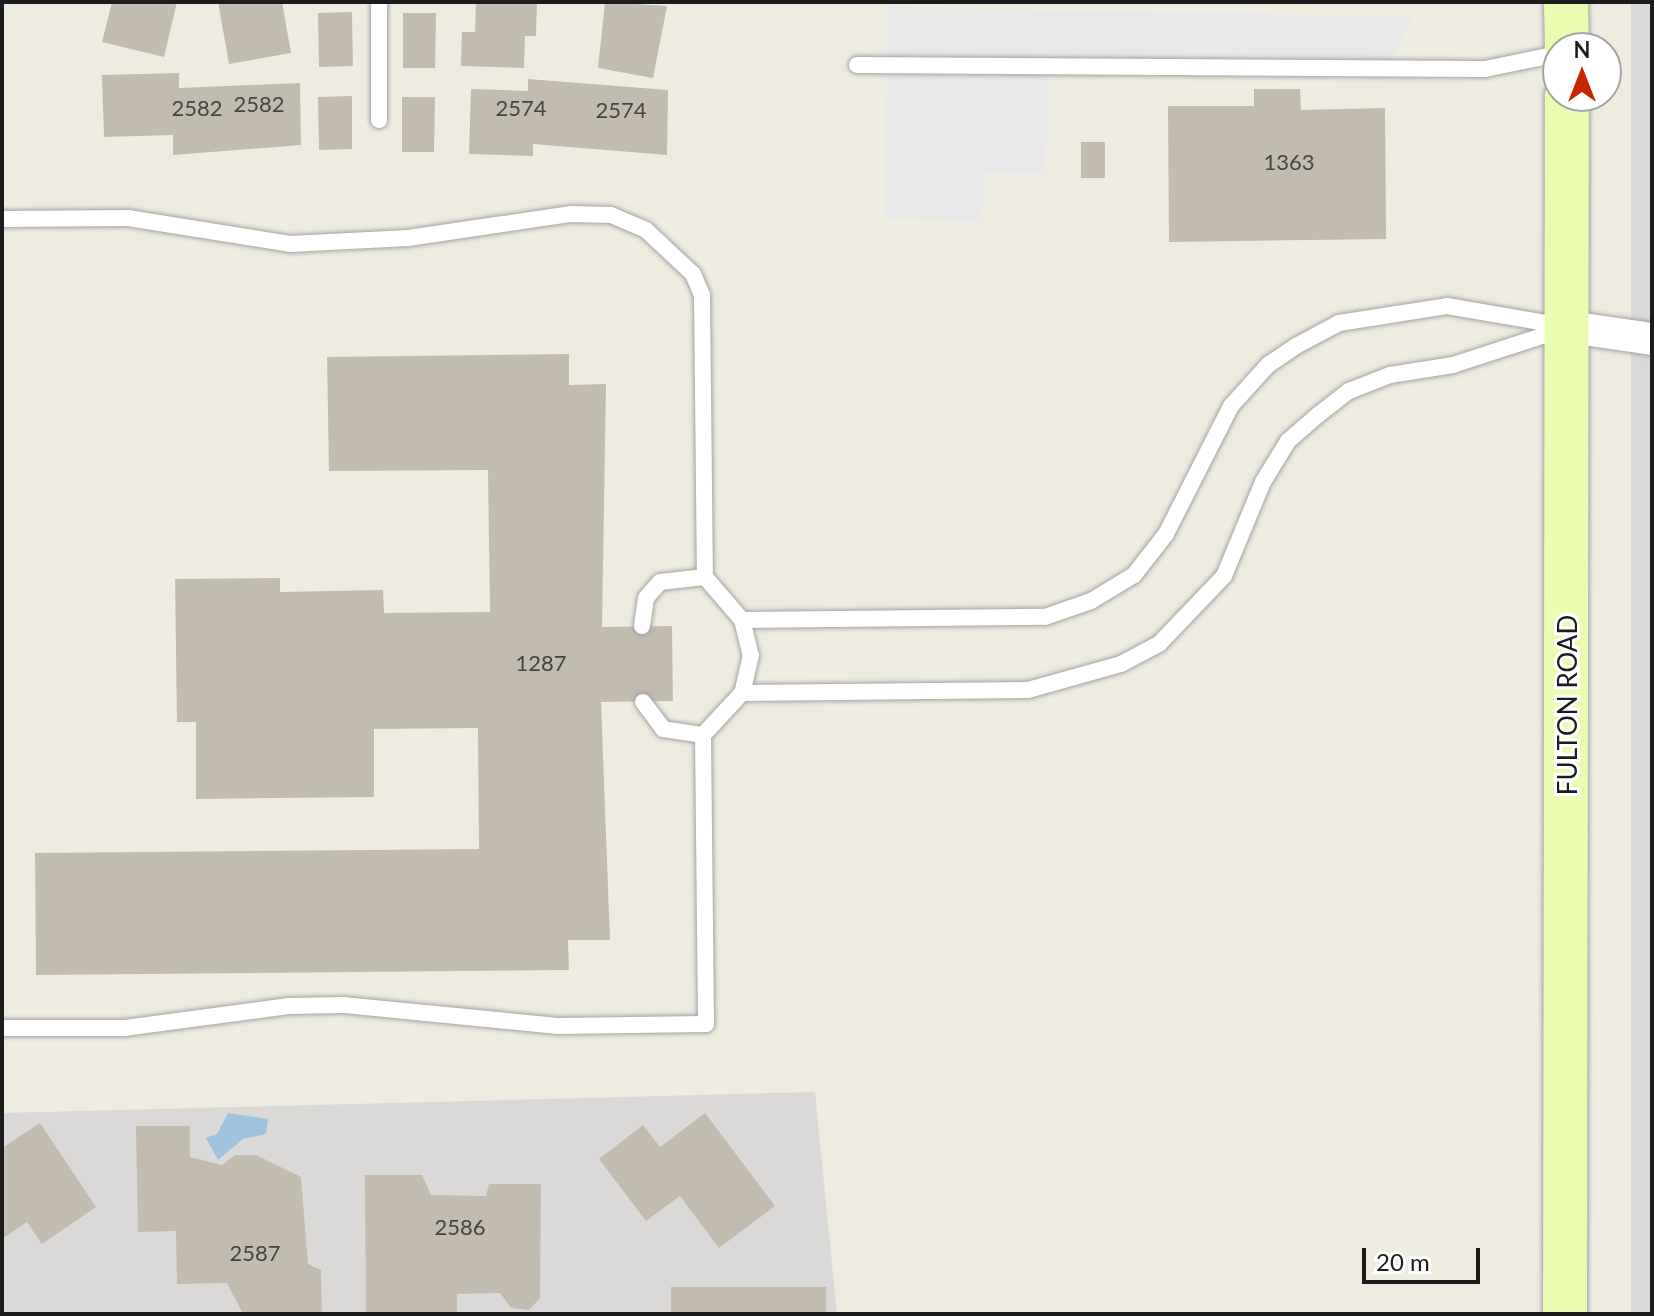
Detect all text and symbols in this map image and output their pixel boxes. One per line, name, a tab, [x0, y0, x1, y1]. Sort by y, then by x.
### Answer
north arrow	[1542, 32, 1622, 112]
text: N	[1574, 36, 1590, 63]
house number: 2582	[233, 91, 285, 117]
house number: 2582	[171, 95, 223, 121]
house number: 2574	[495, 95, 547, 121]
house number: 2574	[595, 97, 647, 123]
house number: 1363	[1263, 149, 1315, 175]
street label: FULTON ROAD	[1552, 615, 1584, 795]
house number: 1287	[515, 650, 567, 676]
house number: 2586	[434, 1214, 486, 1240]
scale bar	[1366, 1232, 1484, 1282]
house number: 2587	[229, 1240, 281, 1266]
text: 20 m	[1376, 1247, 1430, 1276]

